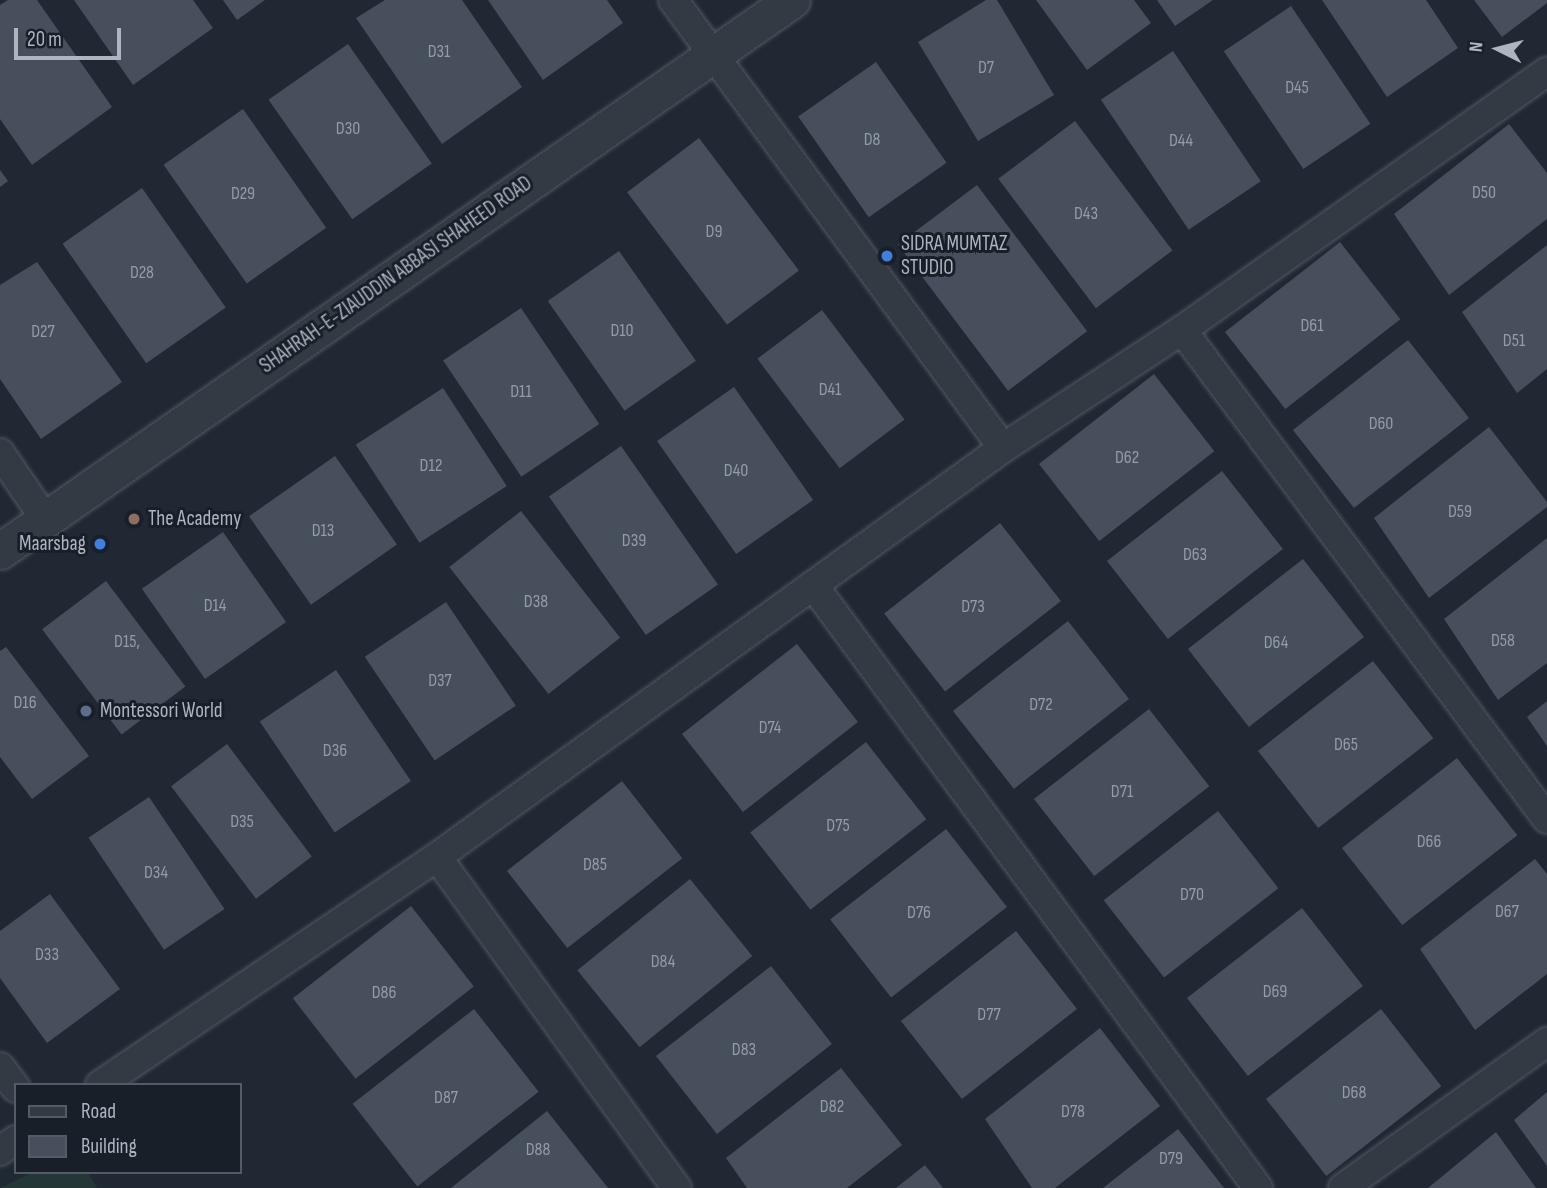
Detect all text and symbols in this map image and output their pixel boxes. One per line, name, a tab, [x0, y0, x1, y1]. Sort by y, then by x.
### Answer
scale bar	[18, 14, 124, 58]
north arrow	[1463, 14, 1533, 84]
text: 20 m	[27, 27, 62, 52]
house number: D31	[428, 41, 450, 63]
text: N	[1465, 41, 1489, 53]
house number: D7	[978, 57, 994, 79]
house number: D45	[1285, 77, 1309, 99]
house number: D30	[336, 118, 360, 140]
house number: D8	[864, 129, 880, 151]
house number: D44	[1169, 130, 1193, 152]
street label: SHAHRAH-E-ZIAUDDIN ABBASI SHAHEED ROAD	[255, 171, 537, 379]
house number: D50	[1472, 182, 1496, 204]
house number: D29	[231, 183, 255, 205]
house number: D43	[1074, 203, 1098, 225]
house number: D9	[706, 221, 722, 243]
place label: SIDRA MUMTAZ STUDIO	[901, 231, 1007, 281]
marker: SIDRA MUMTAZ STUDIO	[879, 248, 895, 264]
house number: D28	[130, 262, 154, 284]
house number: D61	[1301, 315, 1323, 337]
house number: D10	[610, 320, 634, 342]
house number: D27	[31, 321, 55, 343]
house number: D51	[1503, 330, 1525, 352]
house number: D41	[819, 379, 841, 401]
house number: D11	[510, 381, 532, 403]
house number: D60	[1369, 413, 1393, 435]
house number: D62	[1115, 447, 1139, 469]
house number: D12	[420, 455, 442, 477]
house number: D40	[724, 460, 748, 482]
house number: D59	[1448, 501, 1472, 523]
place label: The Academy	[148, 506, 241, 532]
marker: The Academy	[126, 511, 142, 527]
house number: D13	[312, 520, 334, 542]
house number: D39	[622, 530, 646, 552]
place label: Maarsbag	[19, 531, 86, 557]
marker: Maarsbag	[92, 536, 108, 552]
house number: D63	[1183, 544, 1207, 566]
house number: D38	[524, 591, 548, 613]
house number: D14	[204, 595, 226, 617]
house number: D73	[961, 596, 985, 618]
house number: D58	[1491, 630, 1515, 652]
house number: D15,	[114, 631, 140, 653]
house number: D64	[1264, 632, 1288, 654]
house number: D37	[428, 670, 452, 692]
house number: D16	[13, 692, 37, 714]
house number: D72	[1029, 694, 1053, 716]
place label: Montessori World	[100, 698, 223, 724]
marker: Montessori World	[78, 703, 94, 719]
house number: D74	[759, 717, 781, 739]
house number: D65	[1334, 734, 1358, 756]
house number: D36	[323, 740, 347, 762]
house number: D71	[1111, 781, 1133, 803]
house number: D35	[230, 811, 254, 833]
house number: D75	[826, 815, 850, 837]
house number: D66	[1417, 831, 1441, 853]
house number: D85	[583, 854, 607, 876]
house number: D34	[144, 862, 168, 884]
house number: D70	[1180, 884, 1204, 906]
house number: D67	[1495, 901, 1519, 923]
house number: D76	[907, 902, 931, 924]
house number: D33	[35, 944, 59, 966]
house number: D84	[651, 951, 675, 973]
house number: D69	[1263, 981, 1287, 1003]
house number: D86	[372, 982, 396, 1004]
house number: D77	[977, 1004, 1001, 1026]
house number: D83	[732, 1039, 756, 1061]
house number: D68	[1342, 1082, 1366, 1104]
legend	[14, 1083, 242, 1174]
house number: D87	[434, 1087, 458, 1109]
house number: D82	[820, 1096, 844, 1118]
text: Road	[81, 1099, 116, 1124]
house number: D78	[1061, 1101, 1085, 1123]
text: Building	[81, 1134, 137, 1159]
house number: D88	[526, 1139, 550, 1161]
house number: D79	[1159, 1148, 1183, 1170]

